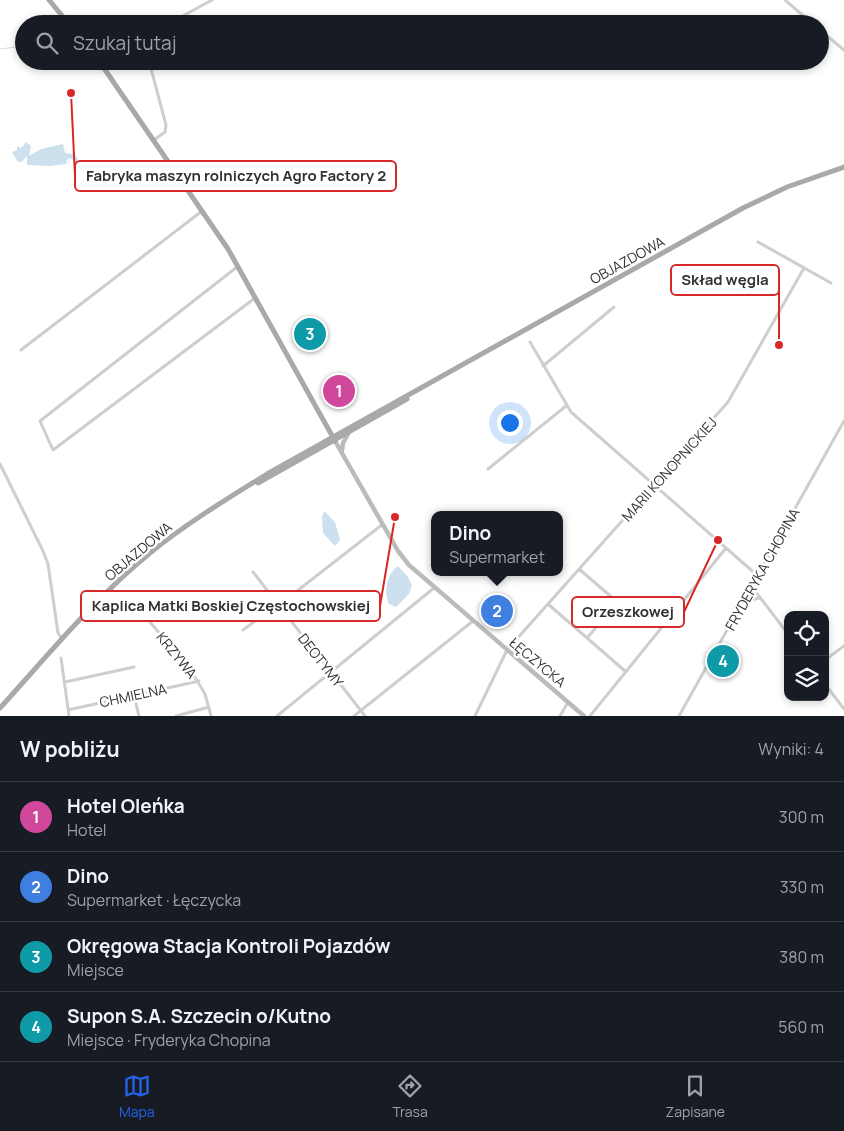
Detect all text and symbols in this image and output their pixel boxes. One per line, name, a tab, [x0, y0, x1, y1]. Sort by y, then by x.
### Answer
search box	[15, 15, 829, 70]
icon: search	[33, 29, 61, 57]
text: Szukaj tutaj	[73, 30, 176, 56]
callout: Fabryka maszyn rolniczych Agro Factory 2	[75, 161, 396, 191]
text: Fabryka maszyn rolniczych Agro Factory 2	[86, 165, 386, 186]
street label: OBJAZDOWA	[586, 232, 668, 288]
callout: Skład węgla	[671, 265, 779, 295]
text: Skład węgla	[681, 269, 769, 290]
pin: 3	[294, 315, 326, 353]
pin: 1	[323, 372, 355, 410]
your location	[497, 410, 523, 436]
street label: MARII KONOPNICKIEJ	[617, 413, 721, 525]
street label: FRYDERYKA CHOPINA	[720, 504, 804, 634]
popup	[431, 511, 563, 576]
street label: OBJAZDOWA	[100, 517, 176, 585]
text: Dino	[449, 520, 491, 546]
text: Supermarket	[449, 546, 545, 568]
callout: Kaplica Matki Boskiej Częstochowskiej	[81, 591, 380, 621]
pin: 2	[481, 592, 513, 630]
text: Kaplica Matki Boskiej Częstochowskiej	[92, 595, 370, 616]
callout: Orzeszkowej	[572, 597, 684, 627]
text: Orzeszkowej	[582, 601, 674, 622]
map controls	[784, 611, 829, 701]
button: locate	[784, 611, 829, 656]
street label: KRZYWA	[152, 628, 202, 682]
street label: DEOTYMY	[294, 629, 348, 691]
street label: ŁĘCZYCKA	[506, 633, 570, 691]
pin: 4	[707, 642, 739, 680]
button: layers	[784, 656, 829, 701]
street label: CHMIELNA	[98, 679, 168, 711]
text: W pobliżu	[20, 735, 120, 763]
text: Wyniki: 4	[758, 738, 824, 760]
text: Hotel Oleńka	[67, 793, 185, 819]
text: 1	[32, 806, 40, 828]
text: 300 m	[779, 806, 824, 828]
text: Hotel	[67, 819, 107, 841]
text: Dino	[67, 863, 109, 889]
text: 2	[31, 876, 41, 898]
text: 330 m	[780, 876, 824, 898]
text: Supermarket · Łęczycka	[67, 889, 241, 911]
text: Okręgowa Stacja Kontroli Pojazdów	[67, 933, 391, 959]
text: 3	[31, 946, 41, 968]
text: 380 m	[779, 946, 824, 968]
text: Miejsce	[67, 959, 124, 981]
text: Supon S.A. Szczecin o/Kutno	[67, 1003, 331, 1029]
text: 4	[31, 1016, 41, 1038]
text: 560 m	[778, 1016, 824, 1038]
text: Miejsce · Fryderyka Chopina	[67, 1029, 271, 1051]
tab: Mapa	[119, 1072, 155, 1121]
tab: Trasa	[392, 1072, 428, 1121]
tab: Zapisane	[666, 1072, 725, 1121]

